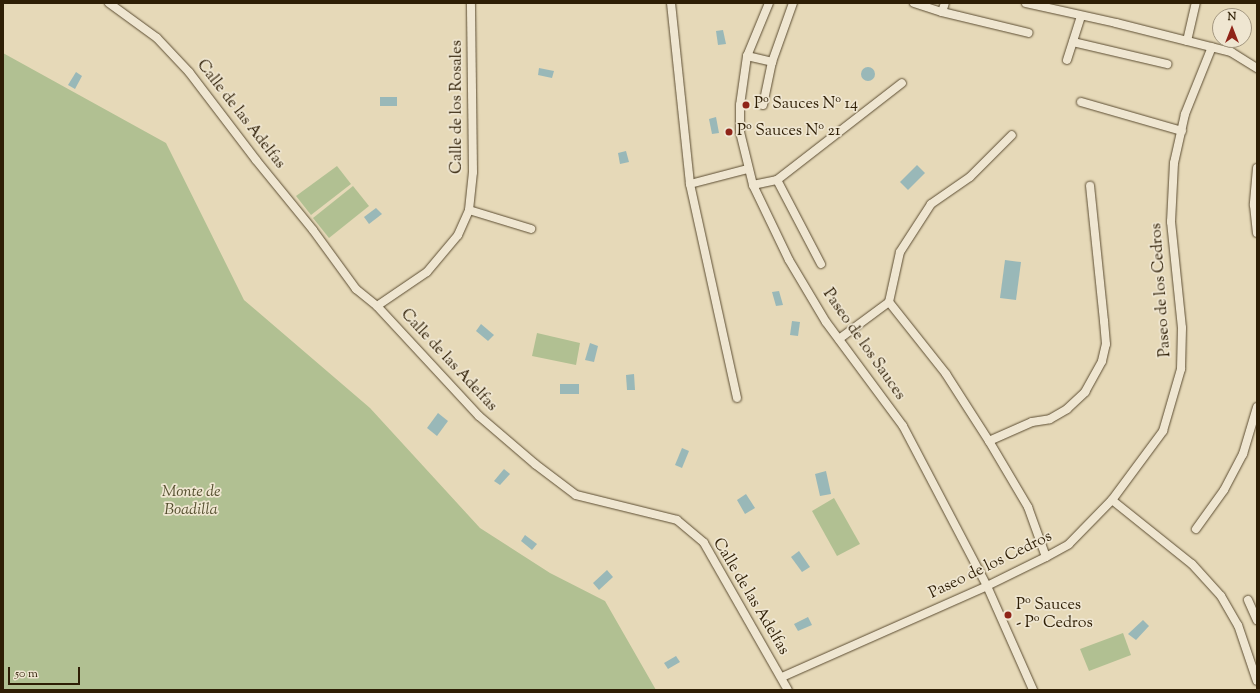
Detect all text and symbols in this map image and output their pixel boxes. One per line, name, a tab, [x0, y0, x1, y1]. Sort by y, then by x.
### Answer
north arrow	[1212, 8, 1252, 48]
text: N	[1228, 9, 1236, 25]
street label: Calle de los Rosales	[448, 40, 468, 174]
street label: Calle de las Adelfas	[191, 57, 289, 173]
place label: Pº Sauces Nº 14	[754, 95, 858, 115]
marker: Pº Sauces Nº 14	[741, 100, 751, 110]
place label: Pº Sauces Nº 21	[737, 122, 840, 142]
marker: Pº Sauces Nº 21	[724, 127, 734, 137]
street label: Paseo de los Cedros	[1148, 222, 1176, 358]
street label: Paseo de los Sauces	[817, 286, 909, 404]
street label: Calle de las Adelfas	[396, 306, 500, 416]
park label: Monte de Boadilla	[162, 483, 220, 521]
street label: Paseo de los Cedros	[926, 528, 1056, 604]
street label: Calle de las Adelfas	[708, 535, 792, 659]
place label: Pº Sauces - Pº Cedros	[1016, 596, 1093, 634]
marker: Pº Sauces - Pº Cedros	[1003, 610, 1013, 620]
scale bar	[10, 659, 82, 685]
text: 50 m	[15, 665, 38, 683]

